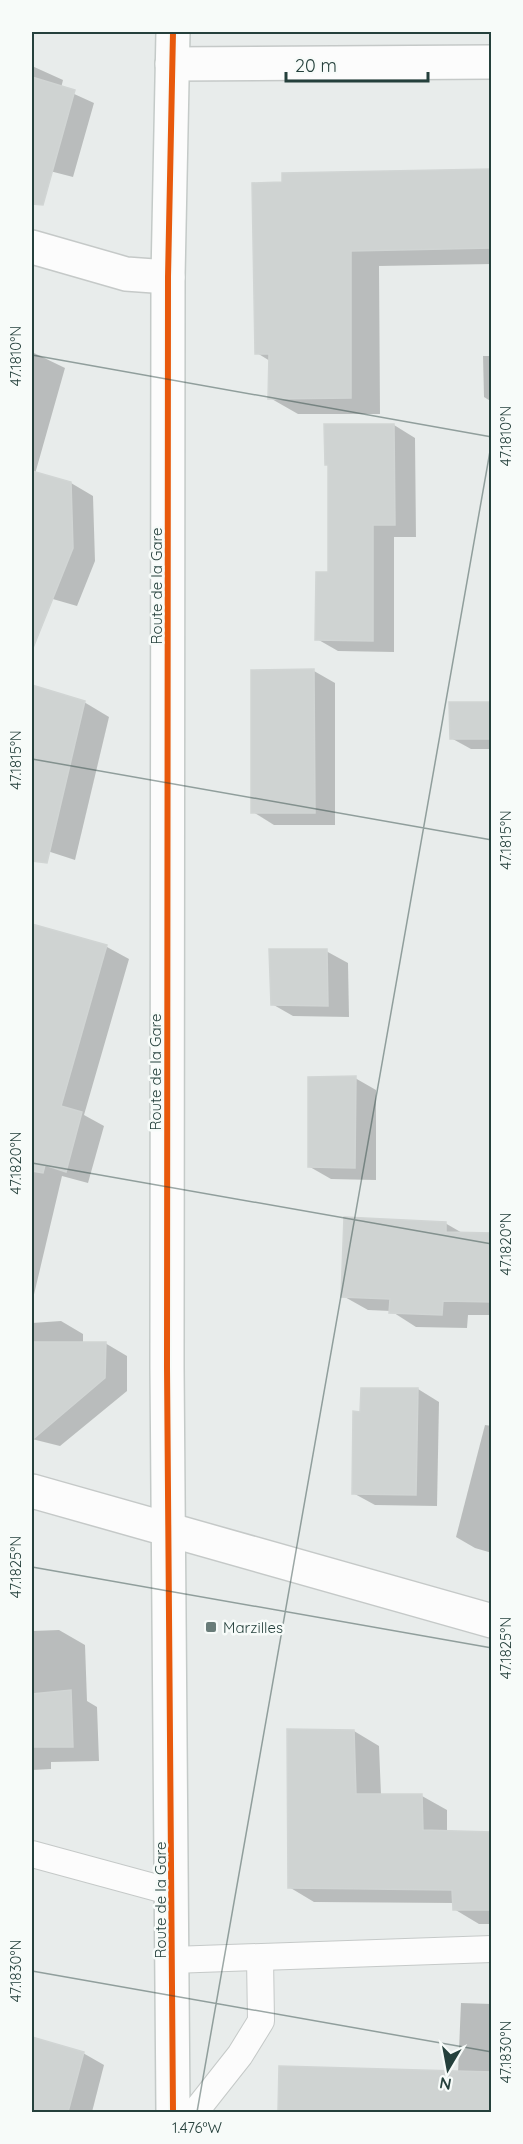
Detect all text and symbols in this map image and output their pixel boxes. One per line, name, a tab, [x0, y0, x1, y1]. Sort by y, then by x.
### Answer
scale bar	[286, 45, 428, 83]
text: 20 m	[295, 54, 337, 77]
text: 47.1810°N	[6, 326, 25, 386]
text: 47.1810°N	[496, 406, 515, 466]
street label: Route de la Gare	[147, 527, 166, 645]
text: 47.1815°N	[6, 730, 25, 790]
text: 47.1815°N	[496, 810, 515, 870]
street label: Route de la Gare	[146, 1013, 165, 1131]
text: 47.1820°N	[6, 1131, 25, 1195]
text: 47.1820°N	[496, 1212, 515, 1276]
text: 47.1825°N	[6, 1536, 25, 1598]
text: 47.1825°N	[496, 1617, 515, 1679]
place label: Marzilles	[223, 1618, 283, 1637]
marker: Marzilles	[204, 1620, 218, 1634]
street label: Route de la Gare	[151, 1841, 170, 1959]
text: 47.1830°N	[6, 1940, 25, 2002]
text: 47.1830°N	[496, 2021, 515, 2083]
north arrow	[418, 2039, 478, 2099]
text: N	[438, 2073, 453, 2095]
text: 1.476°W	[172, 2118, 223, 2137]

